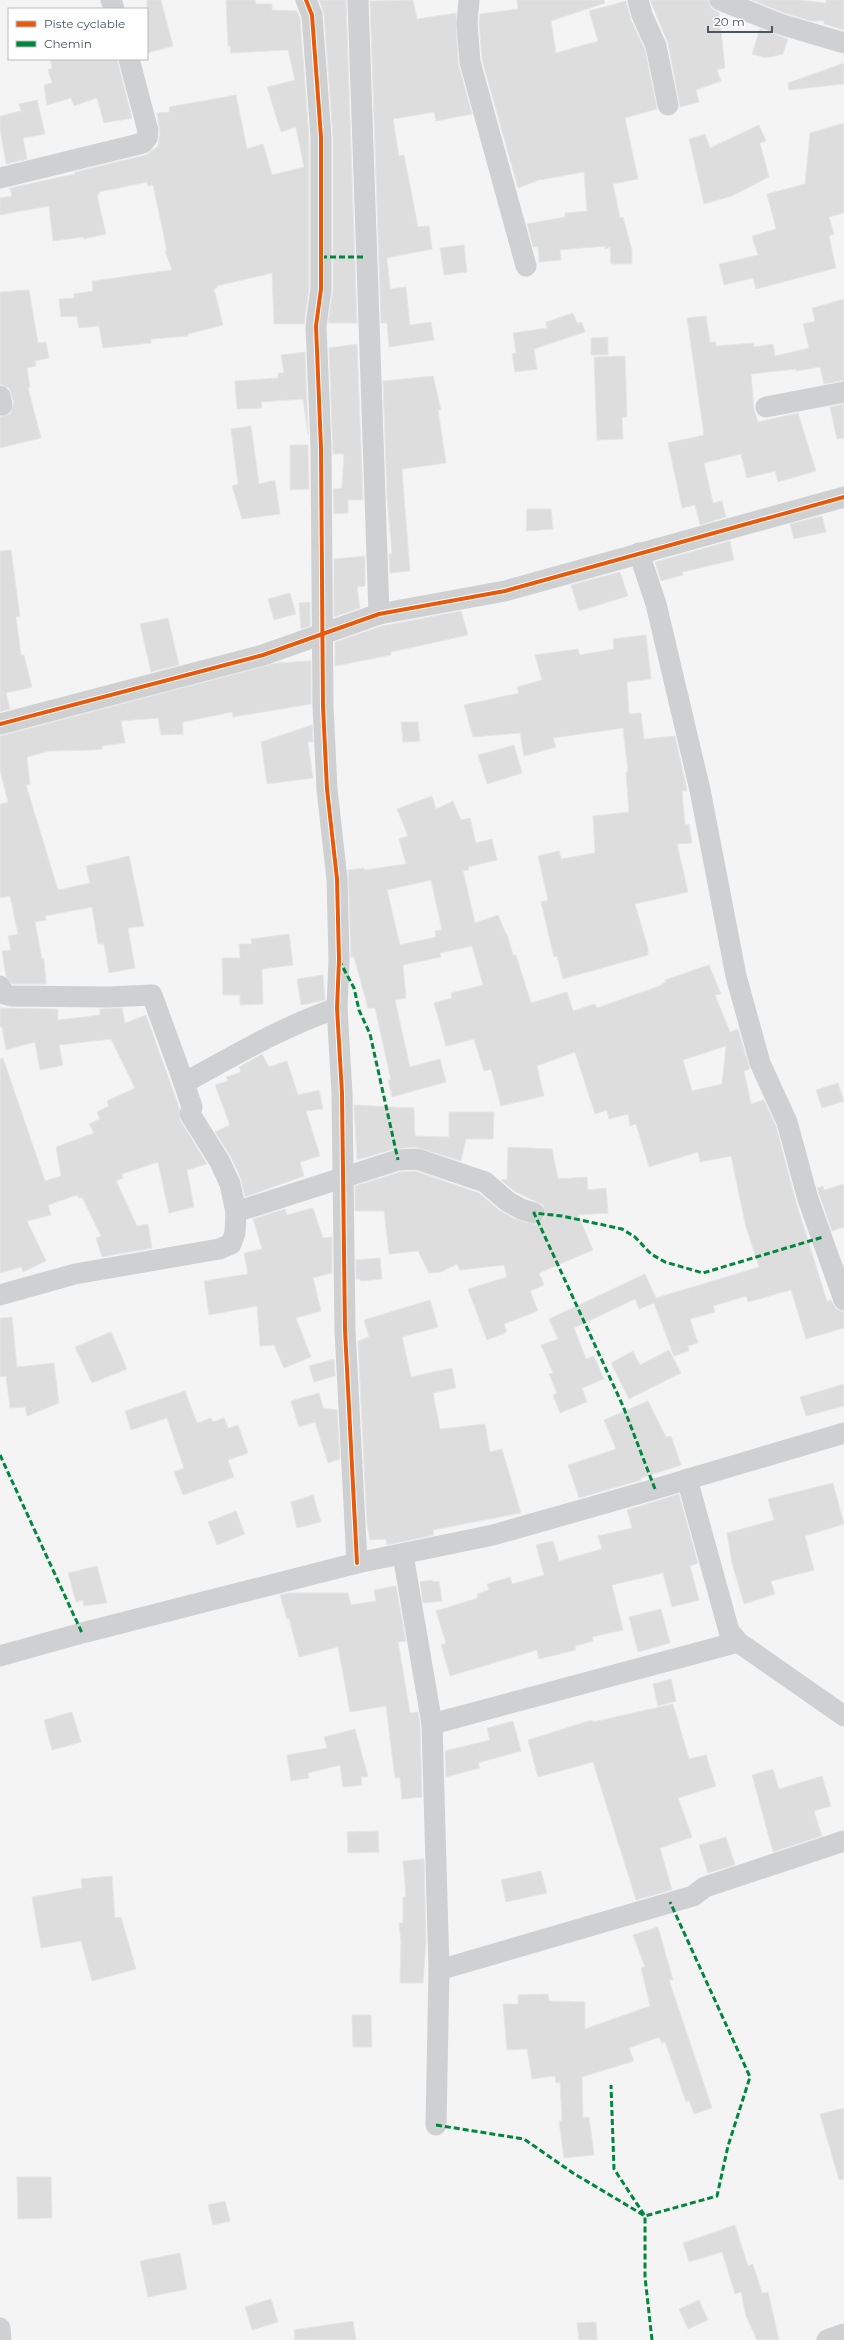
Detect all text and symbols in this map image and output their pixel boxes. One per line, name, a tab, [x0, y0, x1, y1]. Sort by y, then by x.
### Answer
legend	[8, 8, 148, 60]
scale bar	[708, 8, 772, 34]
text: 20 m	[714, 14, 745, 29]
text: Piste cyclable	[44, 16, 125, 31]
text: Chemin	[44, 36, 92, 51]

